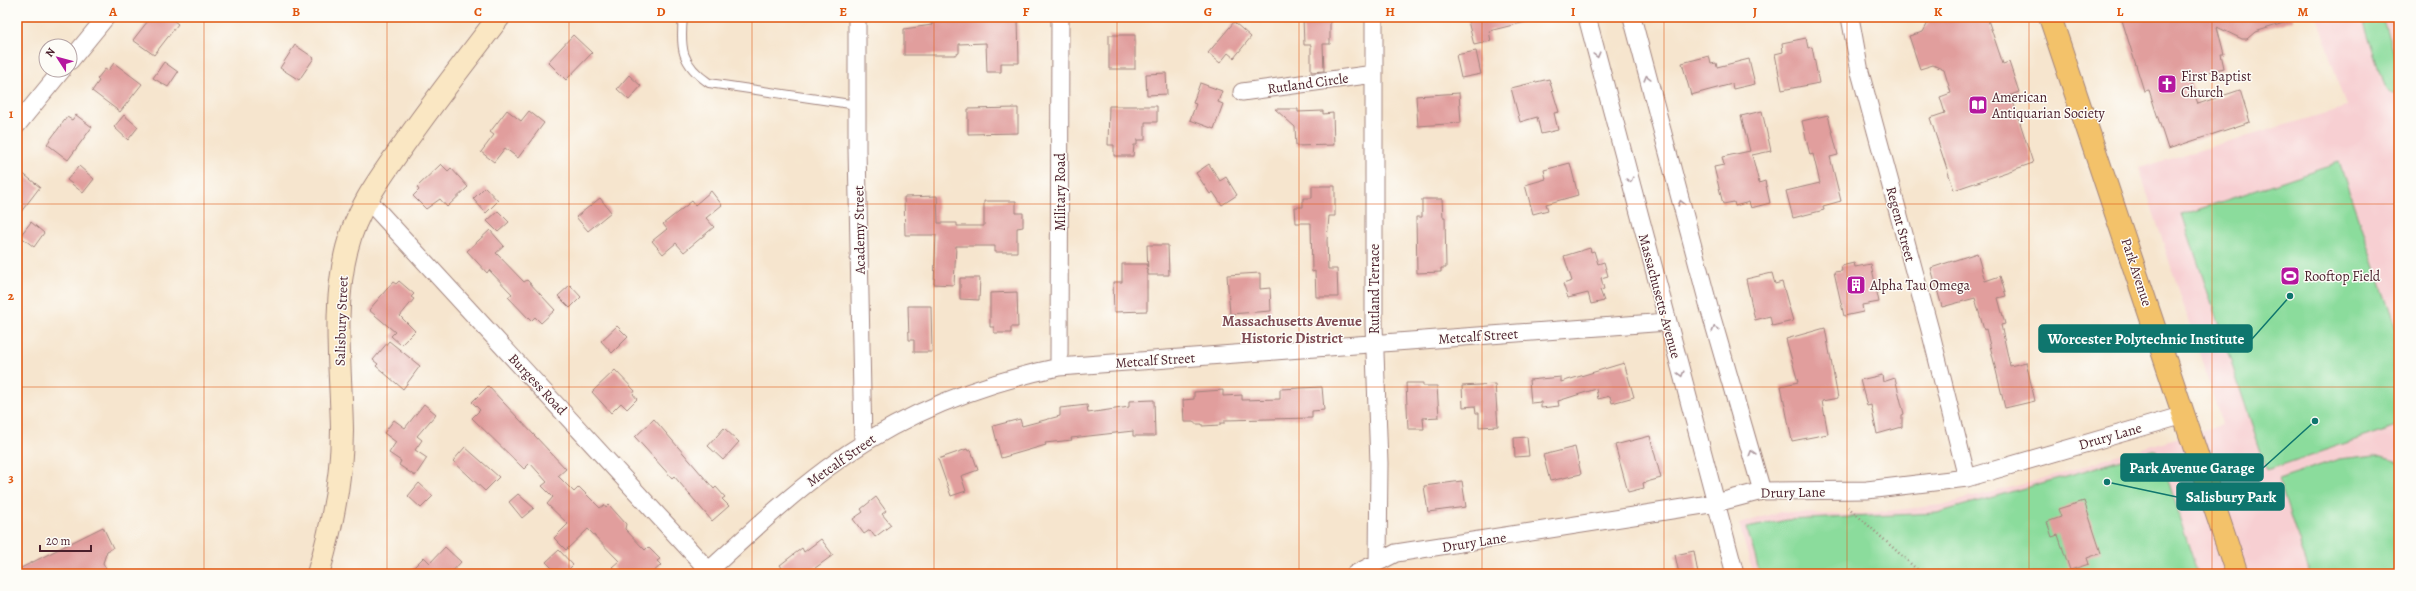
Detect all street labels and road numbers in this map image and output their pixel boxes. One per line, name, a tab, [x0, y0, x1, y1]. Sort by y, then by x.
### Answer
street label: Rutland Circle	[1266, 68, 1350, 99]
street label: Military Road	[1051, 153, 1070, 231]
street label: Regent Street	[1881, 184, 1920, 264]
street label: Academy Street	[849, 185, 870, 276]
street label: Massachusetts Avenue	[1634, 232, 1685, 361]
street label: Park Avenue	[2117, 236, 2156, 309]
street label: Rutland Terrace	[1365, 244, 1384, 334]
street label: Salisbury Street	[330, 275, 353, 367]
street label: Metcalf Street	[1437, 324, 1519, 349]
street label: Metcalf Street	[1114, 348, 1196, 373]
street label: Burgess Road	[504, 349, 571, 420]
street label: Drury Lane	[2076, 418, 2144, 455]
street label: Metcalf Street	[803, 429, 880, 491]
street label: Drury Lane	[1760, 482, 1826, 503]
street label: Drury Lane	[1441, 528, 1508, 557]

